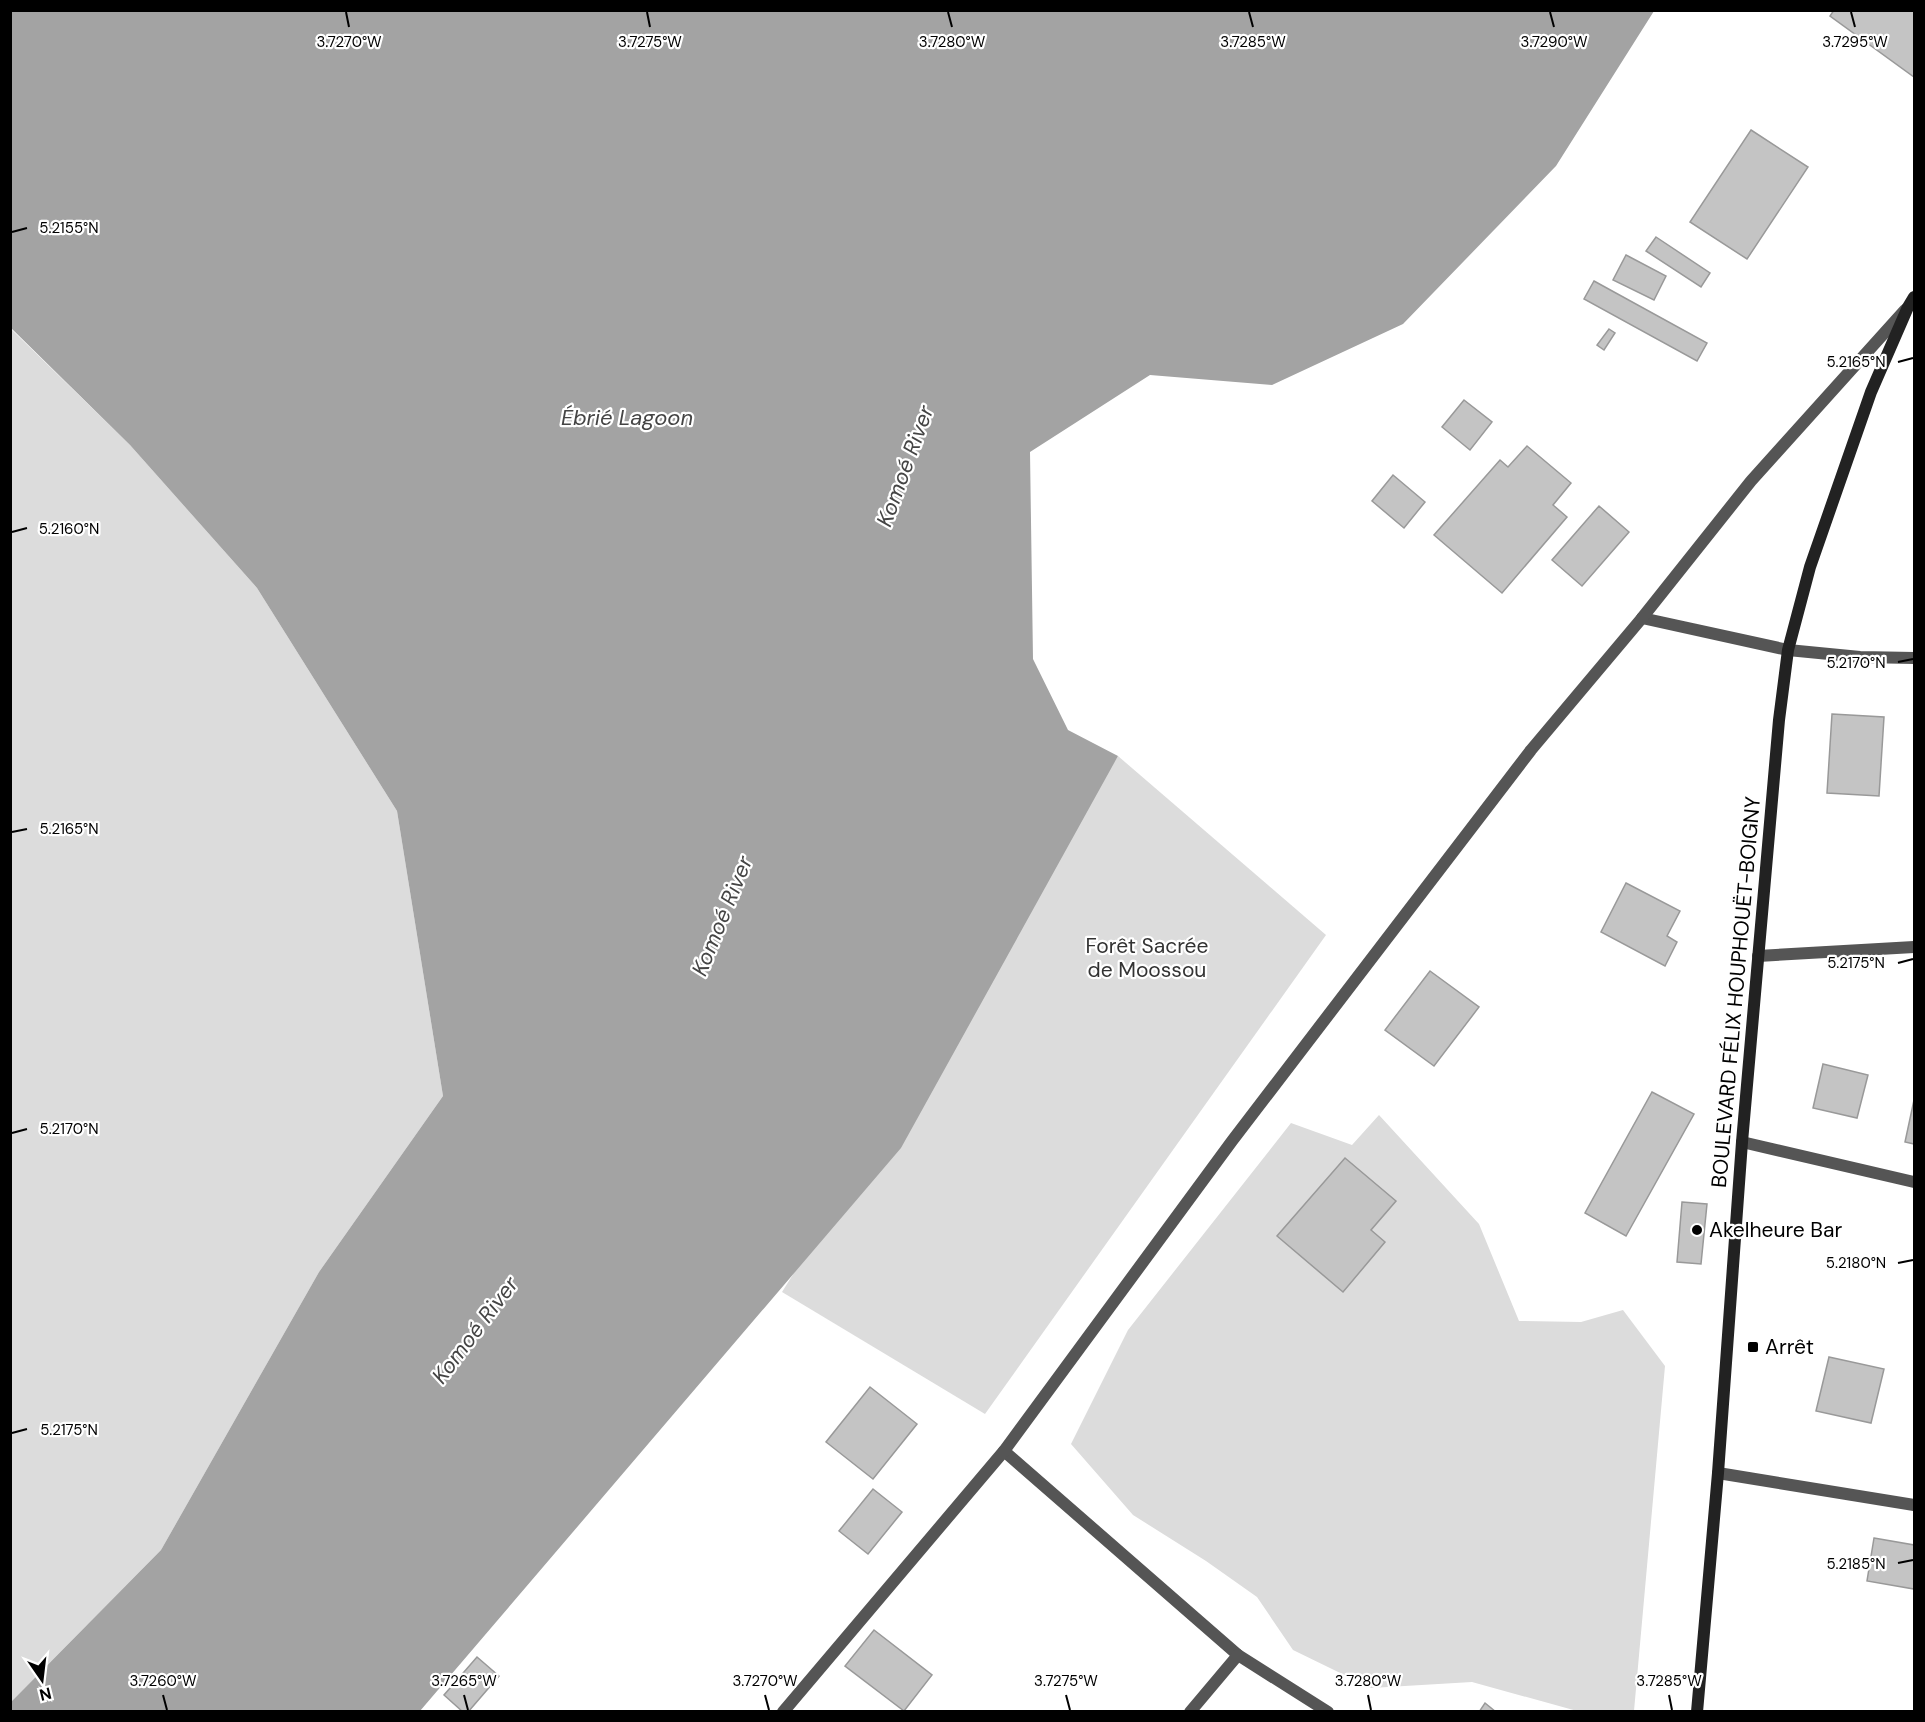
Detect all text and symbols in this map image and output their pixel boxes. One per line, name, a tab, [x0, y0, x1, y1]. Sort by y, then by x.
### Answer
text: 3.7270°W	[316, 32, 382, 52]
text: 3.7275°W	[618, 32, 682, 52]
text: 3.7280°W	[919, 32, 986, 52]
text: 3.7285°W	[1220, 32, 1286, 52]
text: 3.7290°W	[1521, 32, 1588, 52]
text: 3.7295°W	[1822, 32, 1888, 52]
text: 5.2155°N	[39, 218, 99, 238]
text: 5.2165°N	[1826, 352, 1886, 372]
water label: Komoé River	[870, 401, 941, 531]
water label: Ébrié Lagoon	[561, 403, 693, 432]
text: 5.2160°N	[39, 519, 99, 539]
text: 5.2170°N	[1826, 653, 1886, 673]
street label: BOULEVARD FÉLIX HOUPHOUËT-BOIGNY	[1705, 795, 1767, 1189]
text: 5.2165°N	[39, 819, 99, 839]
water label: Komoé River	[685, 851, 760, 980]
park label: Forêt Sacrée de Moossou	[1086, 932, 1208, 984]
text: 5.2175°N	[1827, 953, 1885, 973]
text: 5.2170°N	[39, 1119, 99, 1139]
place label: Akelheure Bar	[1709, 1216, 1842, 1244]
marker: Akelheure Bar	[1690, 1223, 1704, 1237]
text: 5.2180°N	[1826, 1253, 1886, 1273]
water label: Komoé River	[425, 1270, 525, 1389]
place label: Arrêt	[1765, 1333, 1814, 1361]
marker: Arrêt	[1746, 1340, 1760, 1354]
text: 5.2175°N	[40, 1420, 98, 1440]
text: 5.2185°N	[1826, 1554, 1886, 1574]
north arrow	[12, 1650, 72, 1710]
text: 3.7260°W	[130, 1671, 197, 1691]
text: 3.7265°W	[431, 1671, 497, 1691]
text: 3.7270°W	[732, 1671, 798, 1691]
text: 3.7275°W	[1034, 1671, 1098, 1691]
text: 3.7280°W	[1335, 1671, 1402, 1691]
text: 3.7285°W	[1636, 1671, 1702, 1691]
text: N	[37, 1682, 54, 1706]

